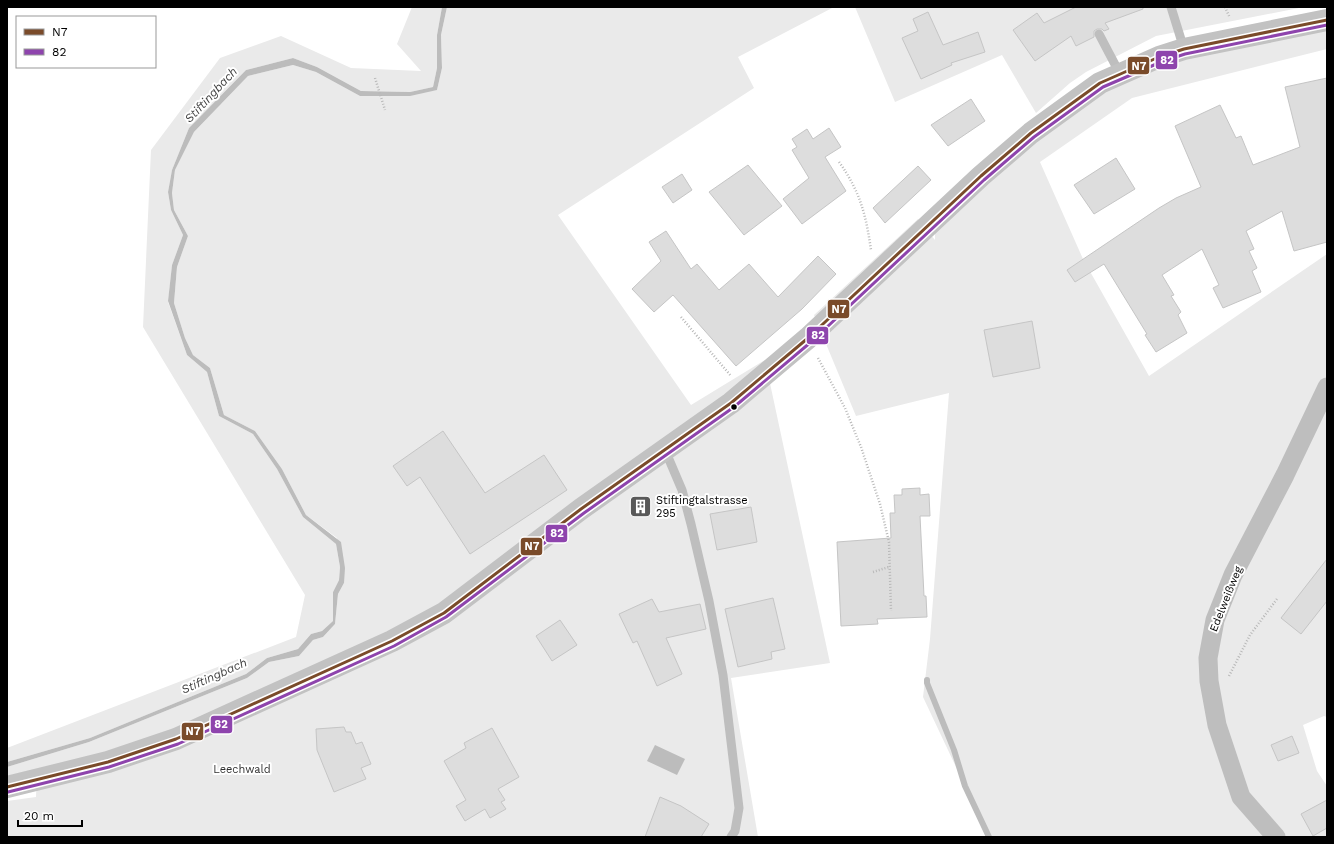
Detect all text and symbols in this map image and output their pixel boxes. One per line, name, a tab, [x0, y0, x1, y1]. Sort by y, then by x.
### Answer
legend	[16, 16, 156, 68]
text: N7	[52, 25, 68, 39]
text: 82	[52, 45, 66, 59]
line badge: 82	[1155, 50, 1178, 70]
text: 82	[1160, 54, 1174, 67]
line badge: N7	[1127, 56, 1150, 75]
text: N7	[1132, 60, 1147, 73]
water label: Stiftingbach	[182, 64, 240, 126]
line badge: N7	[827, 299, 850, 319]
text: N7	[832, 303, 847, 316]
line badge: 82	[806, 326, 829, 345]
text: 82	[811, 329, 825, 342]
unlabelled marker	[729, 402, 739, 412]
building icon: Stiftingtalstrasse 295	[627, 493, 653, 519]
place label: Stiftingtalstrasse 295	[656, 494, 748, 520]
line badge: 82	[545, 524, 568, 543]
text: 82	[550, 527, 564, 540]
line badge: N7	[520, 537, 543, 556]
text: N7	[525, 540, 540, 553]
street label: Edelweißweg	[1207, 564, 1245, 634]
water label: Stiftingbach	[179, 655, 249, 697]
line badge: 82	[210, 715, 233, 734]
text: 82	[214, 718, 228, 731]
line badge: N7	[181, 722, 204, 741]
text: N7	[186, 725, 201, 738]
park label: Leechwald	[213, 763, 271, 776]
scale bar	[18, 802, 82, 828]
text: 20 m	[24, 809, 54, 823]

